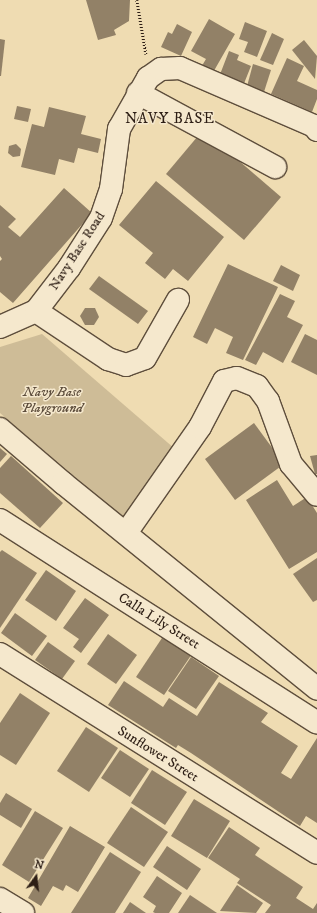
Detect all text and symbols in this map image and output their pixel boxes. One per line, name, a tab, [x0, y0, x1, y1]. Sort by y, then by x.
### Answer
district label: NAVY BASE	[125, 110, 215, 128]
street label: Navy Base Road	[45, 209, 109, 293]
park label: Navy Base Playground	[21, 384, 83, 416]
street label: Calla Lily Street	[115, 589, 203, 653]
street label: Sunflower Street	[114, 722, 202, 786]
north arrow	[16, 857, 56, 897]
text: N	[33, 857, 45, 873]

